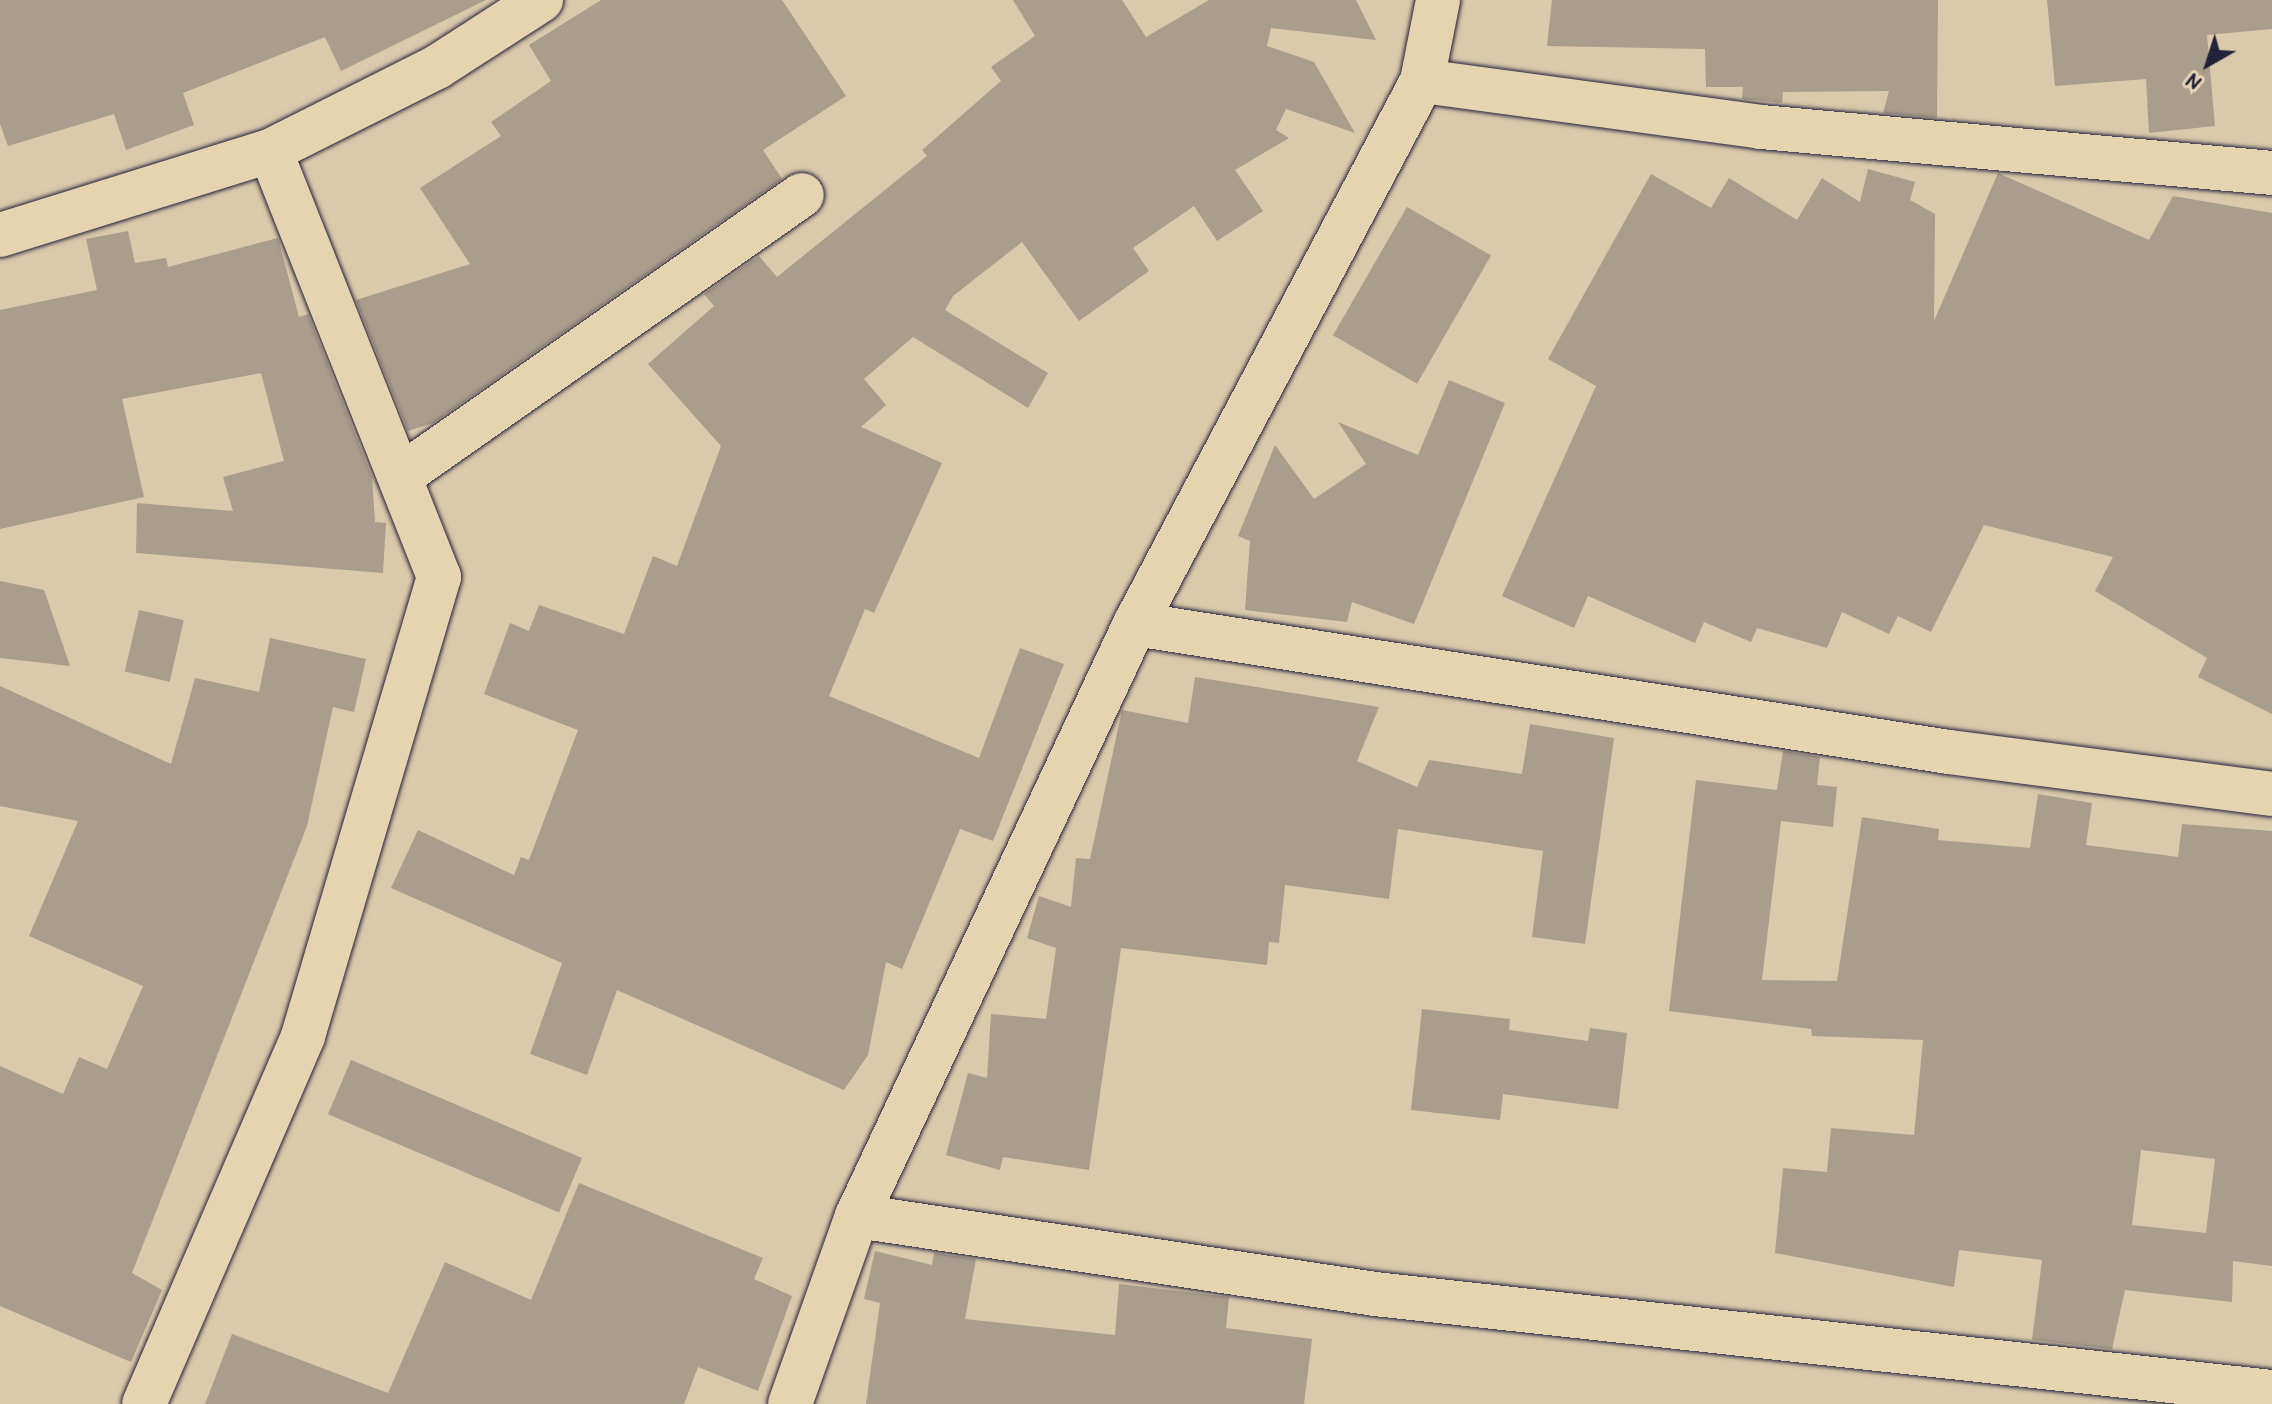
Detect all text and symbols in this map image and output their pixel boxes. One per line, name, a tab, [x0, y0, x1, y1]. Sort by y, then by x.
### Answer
north arrow	[2168, 24, 2248, 104]
text: N	[2179, 67, 2207, 98]

